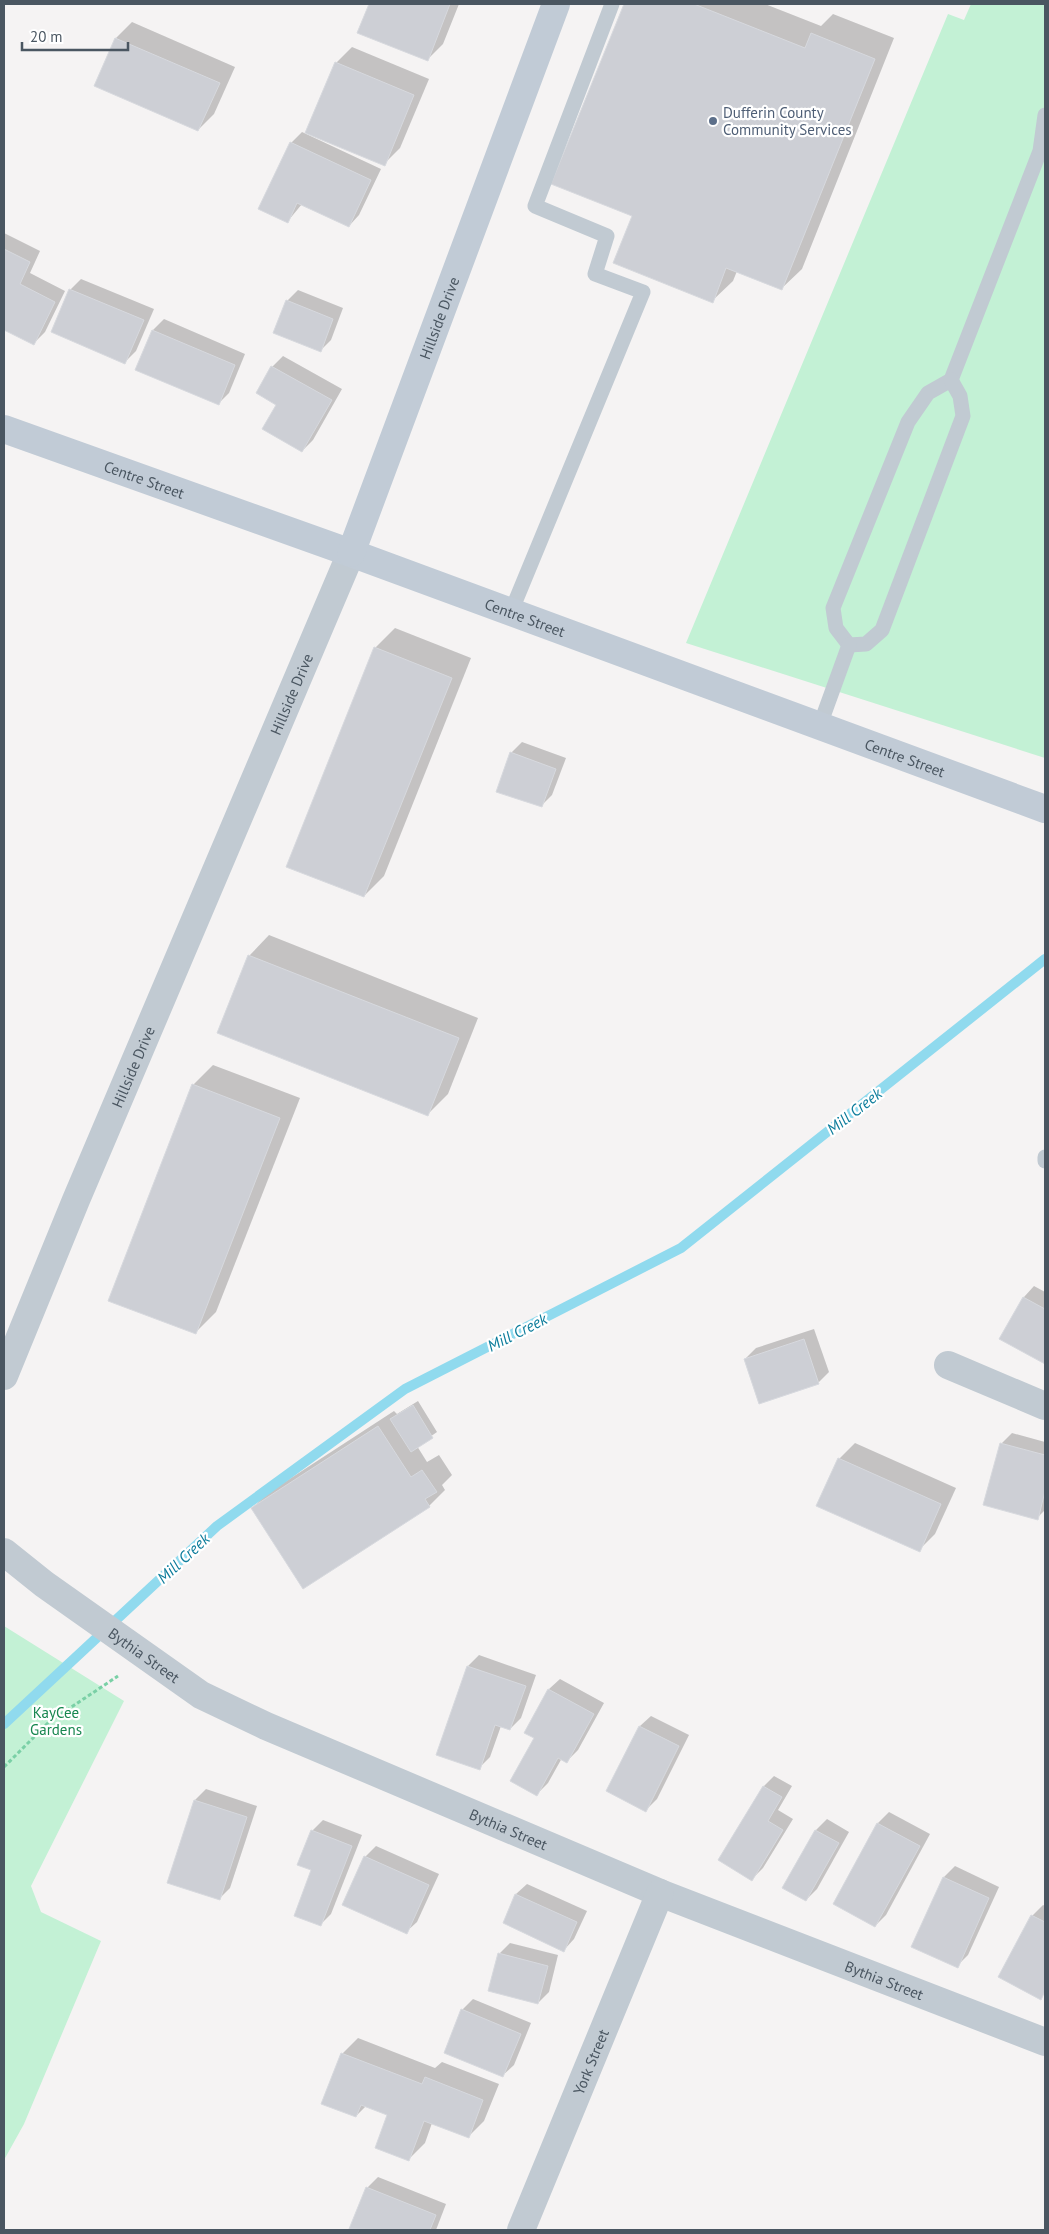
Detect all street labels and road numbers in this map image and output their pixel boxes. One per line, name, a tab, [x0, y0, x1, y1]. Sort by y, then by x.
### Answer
street label: Hillside Drive	[415, 274, 463, 362]
street label: Centre Street	[102, 456, 187, 502]
street label: Centre Street	[482, 594, 568, 641]
street label: Hillside Drive	[265, 650, 317, 738]
street label: Centre Street	[862, 734, 948, 781]
street label: Hillside Drive	[107, 1023, 158, 1110]
street label: Bythia Street	[105, 1623, 184, 1687]
street label: Bythia Street	[467, 1804, 550, 1854]
street label: Bythia Street	[842, 1956, 926, 2004]
street label: York Street	[568, 2026, 612, 2097]

